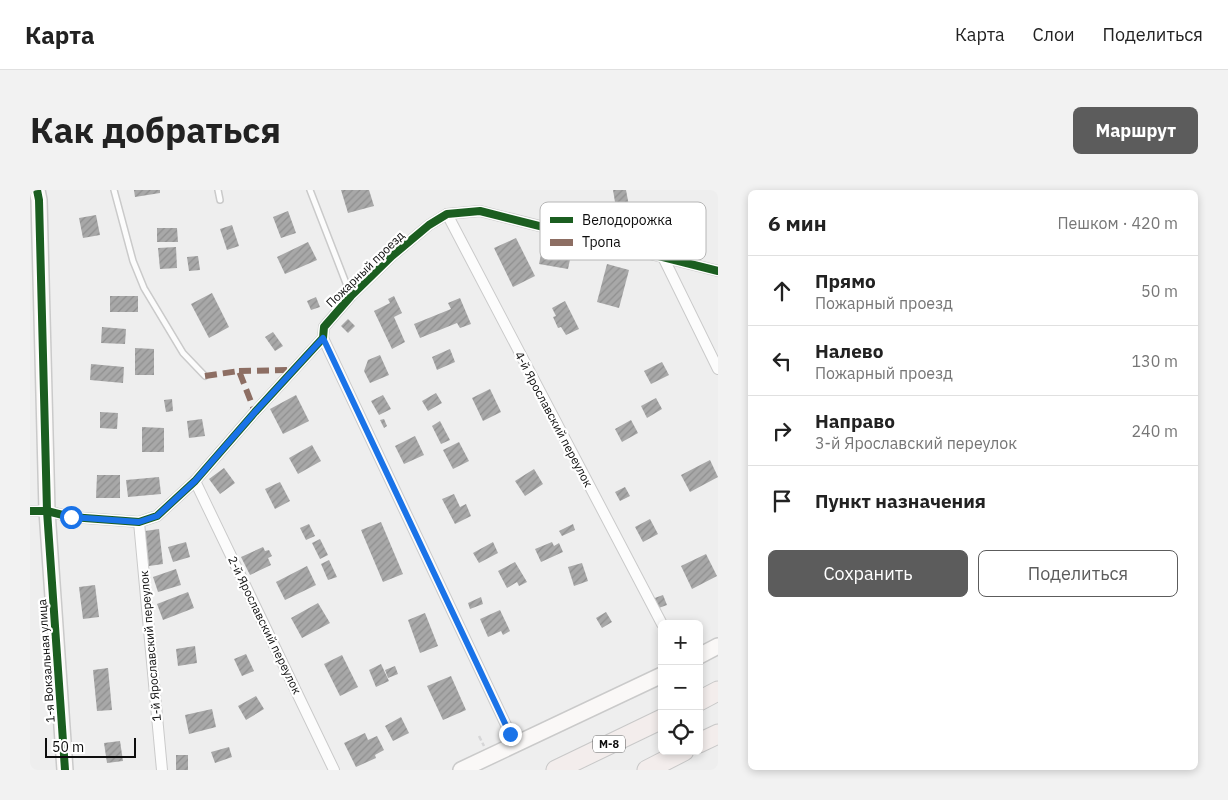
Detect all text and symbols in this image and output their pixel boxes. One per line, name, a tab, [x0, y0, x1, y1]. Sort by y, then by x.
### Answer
text: Карта	[25, 19, 95, 51]
text: Карта	[955, 23, 1005, 46]
text: Слои	[1033, 23, 1075, 46]
text: Поделиться	[1103, 23, 1203, 46]
text: Как добраться	[30, 107, 281, 153]
button: Маршрут	[1073, 107, 1198, 154]
legend	[540, 202, 706, 260]
text: 6 мин	[768, 209, 827, 237]
text: Велодорожка	[582, 211, 673, 229]
text: Пешком · 420 m	[1057, 213, 1178, 233]
street label: Пожарный проезд	[323, 228, 407, 310]
text: Тропа	[582, 233, 621, 251]
text: Прямо	[815, 269, 876, 293]
icon: ahead	[768, 277, 796, 305]
text: 50 m	[1141, 281, 1178, 301]
text: Пожарный проезд	[815, 293, 953, 313]
text: Налево	[815, 339, 884, 363]
icon: left	[768, 347, 796, 375]
street label: 4-й Ярославский переулок	[512, 349, 596, 490]
text: 130 m	[1131, 351, 1178, 371]
text: Пожарный проезд	[815, 363, 953, 383]
text: Направо	[815, 409, 895, 433]
icon: right	[768, 417, 796, 445]
text: 240 m	[1131, 421, 1178, 441]
text: 3-й Ярославский переулок	[815, 433, 1017, 453]
icon: arrive	[768, 487, 796, 515]
text: Пункт назначения	[815, 489, 986, 513]
route start	[60, 506, 83, 529]
button: Сохранить	[768, 550, 968, 597]
button: Поделиться	[978, 550, 1178, 597]
street label: 2-й Ярославский переулок	[225, 554, 305, 697]
street label: 1-й Ярославский переулок	[136, 569, 164, 722]
street label: 1-я Вокзальная улица	[34, 598, 58, 723]
map controls	[658, 620, 703, 755]
button: +	[658, 620, 703, 665]
button: −	[658, 665, 703, 710]
button: locate	[658, 710, 703, 755]
route end	[499, 723, 522, 746]
scale bar	[45, 735, 136, 758]
road number: М-8	[593, 736, 625, 752]
text: 50 m	[52, 738, 84, 756]

